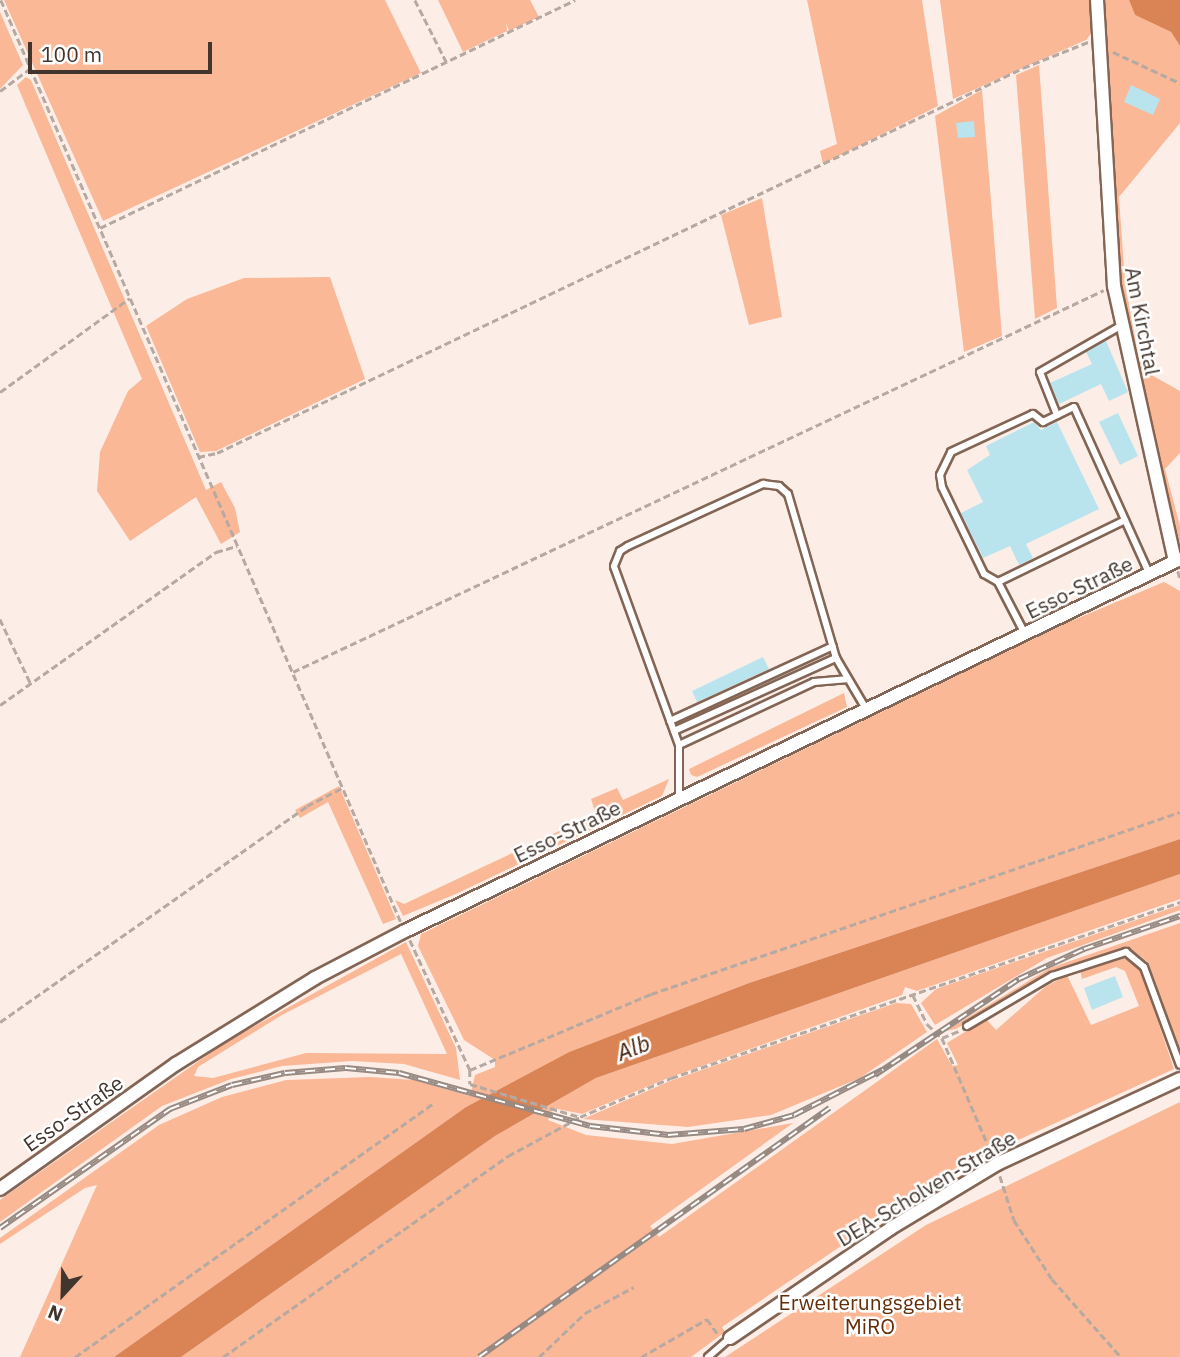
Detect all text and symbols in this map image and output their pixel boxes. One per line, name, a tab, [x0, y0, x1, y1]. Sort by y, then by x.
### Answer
scale bar	[32, 28, 215, 72]
text: 100 m	[41, 40, 102, 68]
street label: Am Kirchtal	[1120, 265, 1166, 377]
street label: Esso-Straße	[1021, 550, 1137, 624]
street label: Esso-Straße	[509, 794, 625, 868]
water label: Alb	[612, 1028, 654, 1066]
street label: Esso-Straße	[18, 1069, 128, 1157]
street label: DEA-Scholven-Straße	[832, 1125, 1020, 1251]
north arrow	[28, 1259, 98, 1329]
park label: Erweiterungsgebiet MiRO	[778, 1289, 962, 1339]
text: N	[44, 1300, 66, 1327]

